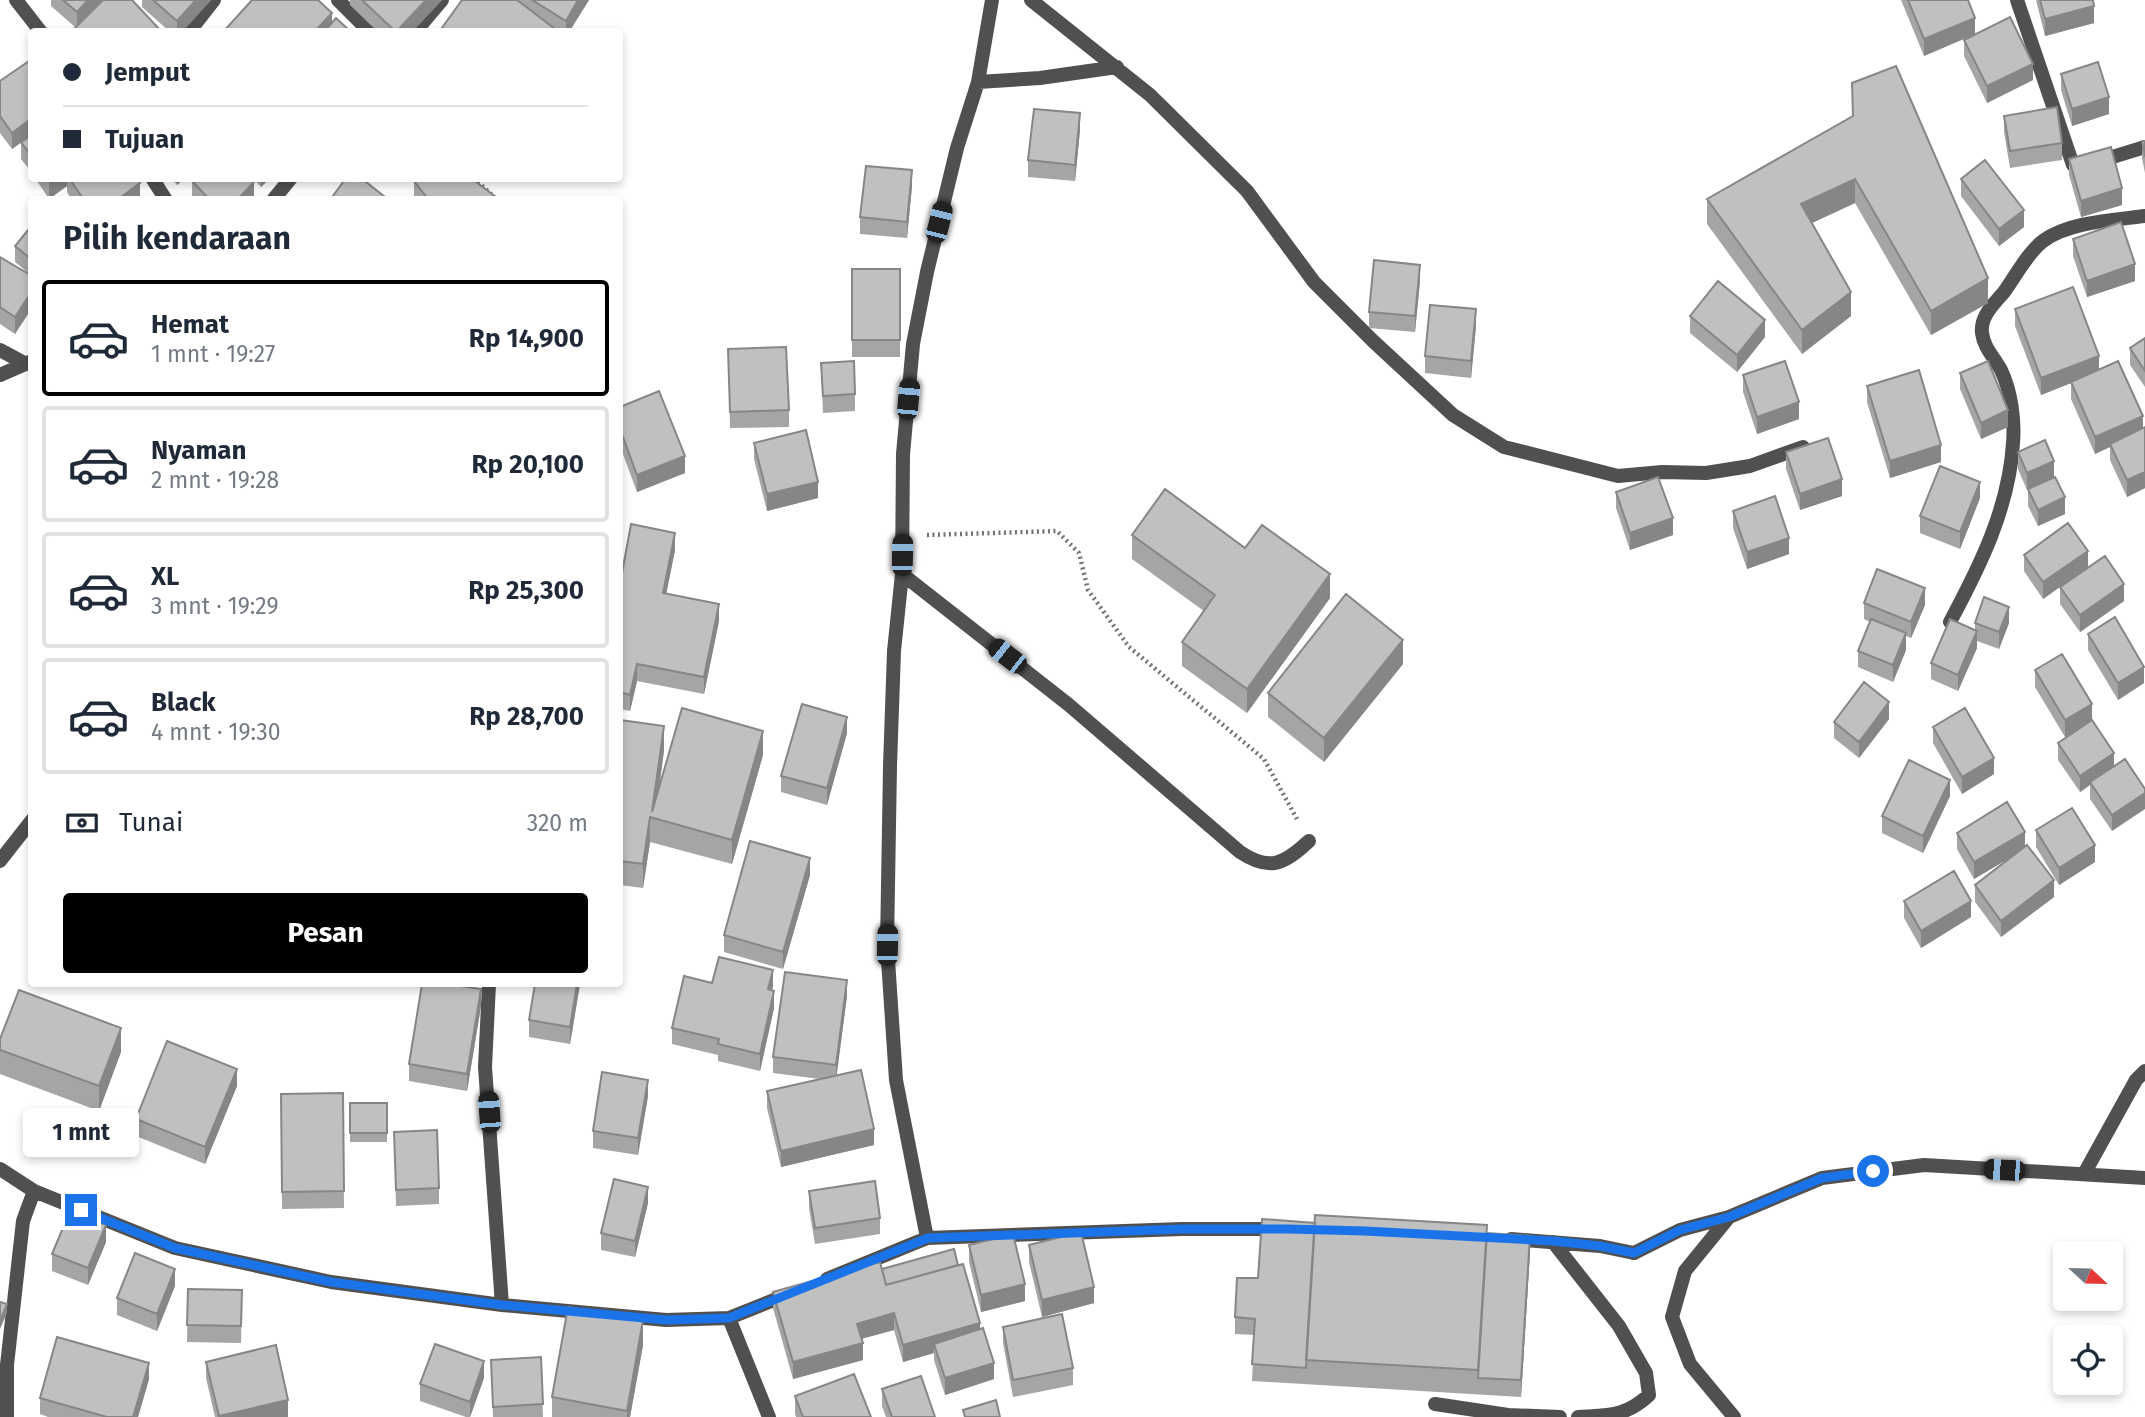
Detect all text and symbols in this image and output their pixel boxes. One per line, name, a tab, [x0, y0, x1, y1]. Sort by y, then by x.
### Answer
text: Jemput	[105, 57, 190, 88]
text: Tujuan	[105, 124, 184, 155]
car	[924, 199, 955, 245]
text: Pilih kendaraan	[63, 219, 291, 257]
icon: car	[67, 307, 130, 370]
text: Hemat	[151, 309, 229, 340]
text: Rp 14,900	[469, 323, 584, 354]
text: 1 mnt · 19:27	[151, 340, 275, 368]
car	[896, 377, 921, 421]
icon: car	[67, 433, 130, 496]
text: Nyaman	[151, 435, 247, 466]
text: Rp 20,100	[471, 449, 584, 480]
text: 2 mnt · 19:28	[151, 466, 279, 494]
car	[892, 534, 913, 576]
icon: car	[67, 559, 130, 622]
text: XL	[151, 561, 179, 592]
text: Rp 25,300	[468, 575, 584, 606]
text: 3 mnt · 19:29	[151, 592, 279, 620]
car	[984, 635, 1031, 677]
icon: car	[67, 685, 130, 748]
text: Black	[151, 687, 216, 718]
text: Rp 28,700	[469, 701, 584, 732]
text: 4 mnt · 19:30	[151, 718, 281, 746]
icon: cash	[63, 804, 101, 842]
text: Tunai	[119, 807, 183, 838]
text: 320 m	[527, 809, 588, 837]
button: Pesan	[63, 893, 588, 973]
car	[877, 924, 898, 966]
car	[478, 1090, 501, 1134]
callout: 1 mnt	[23, 1108, 139, 1158]
text: 1 mnt	[52, 1118, 110, 1146]
route start	[1857, 1155, 1889, 1187]
car	[1983, 1158, 2026, 1182]
route end	[65, 1194, 97, 1226]
north arrow	[2053, 1241, 2123, 1311]
map controls	[2053, 1241, 2123, 1395]
button: locate	[2053, 1325, 2123, 1395]

